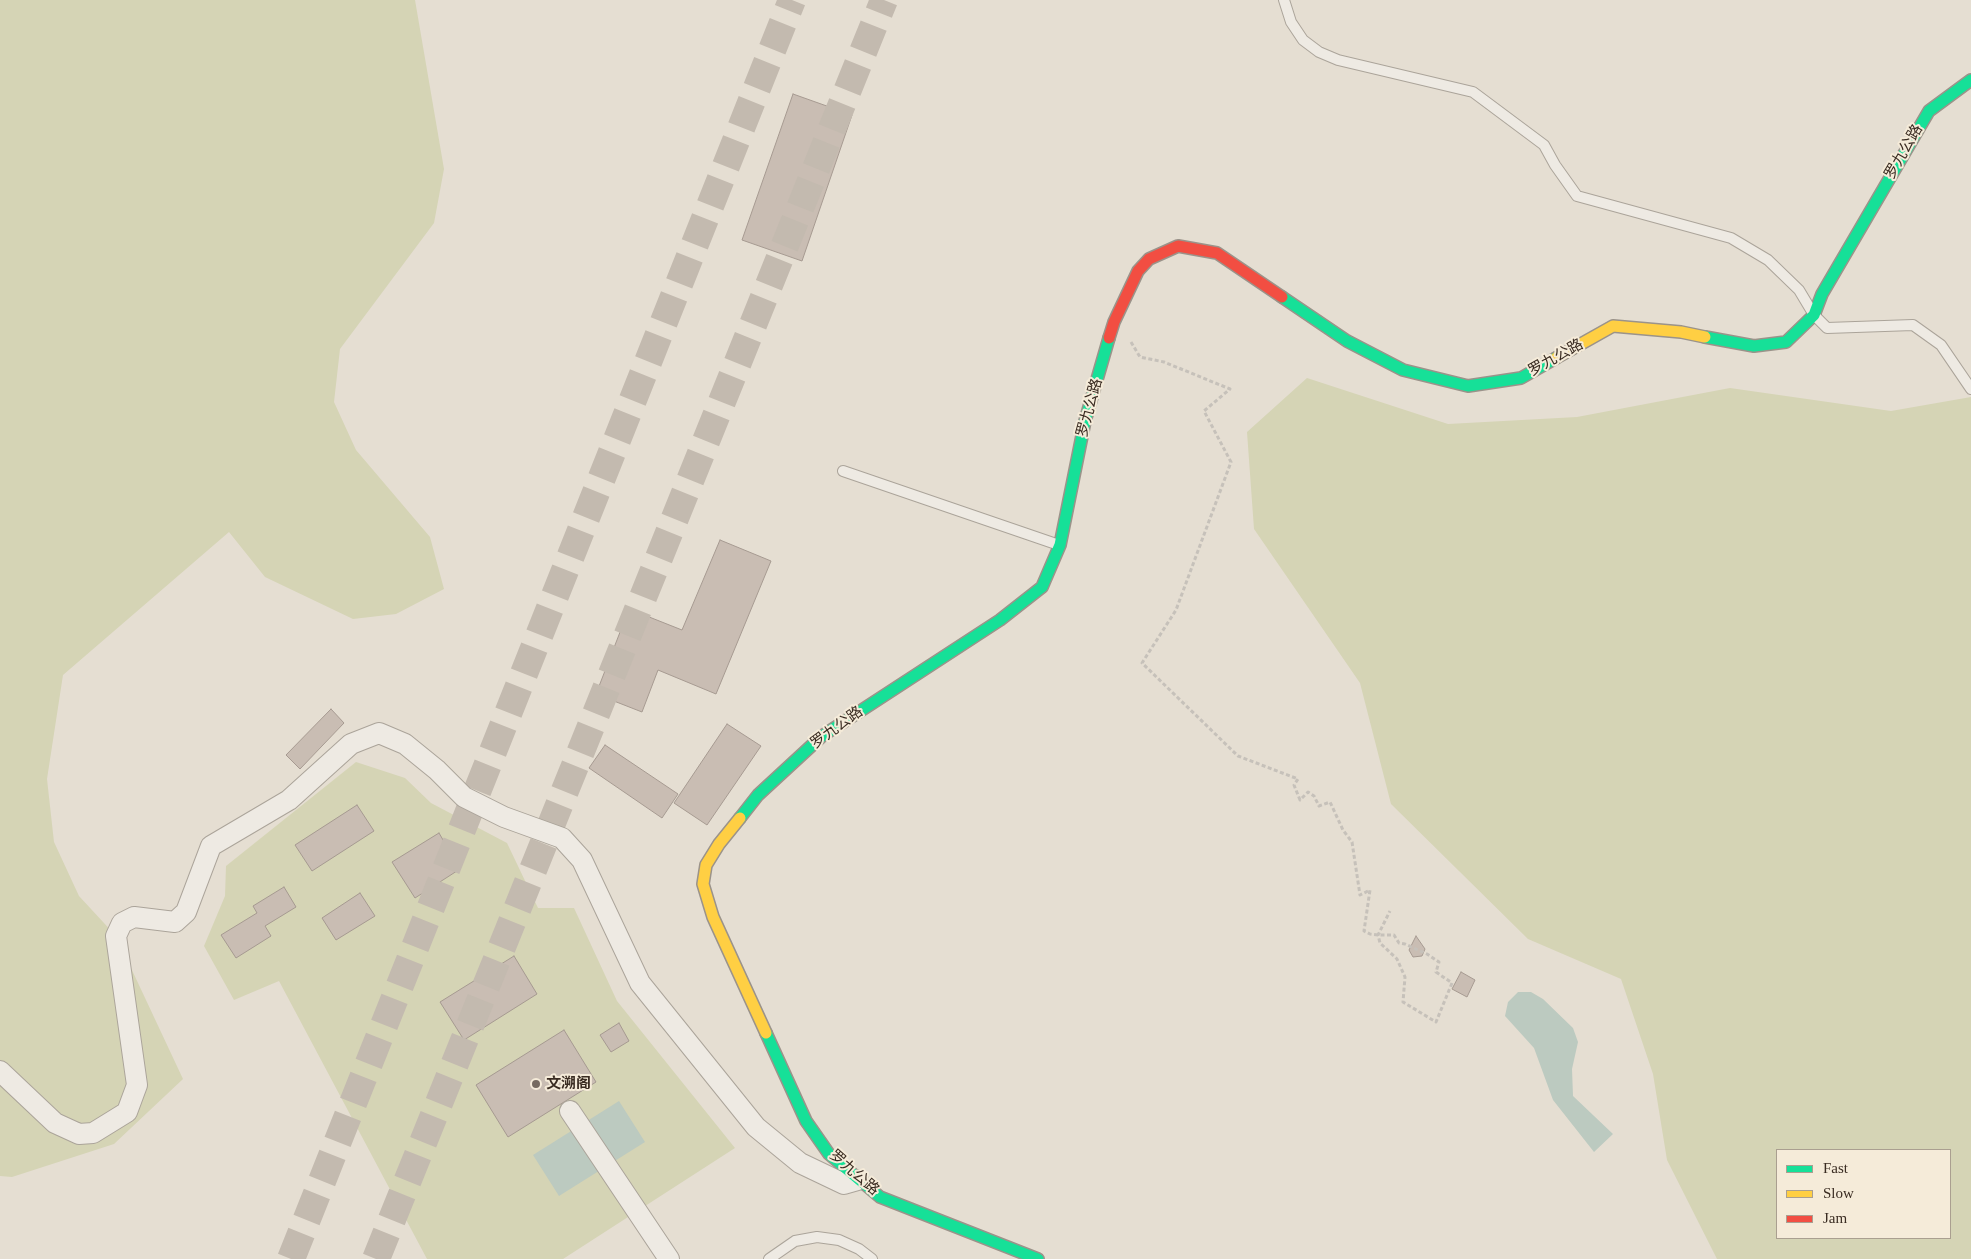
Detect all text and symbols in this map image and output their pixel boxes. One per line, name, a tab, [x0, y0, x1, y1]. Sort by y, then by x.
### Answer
street label: 罗九公路	[1881, 122, 1927, 182]
street label: 罗九公路	[1525, 336, 1587, 380]
street label: 罗九公路	[1074, 377, 1106, 439]
street label: 罗九公路	[807, 703, 867, 753]
place label: 文溯阁	[546, 1075, 591, 1093]
marker: 文溯阁	[530, 1078, 542, 1090]
street label: 罗九公路	[825, 1147, 883, 1199]
legend	[1776, 1149, 1951, 1239]
text: Fast	[1823, 1160, 1848, 1176]
text: Slow	[1823, 1185, 1854, 1201]
text: Jam	[1823, 1210, 1847, 1226]

